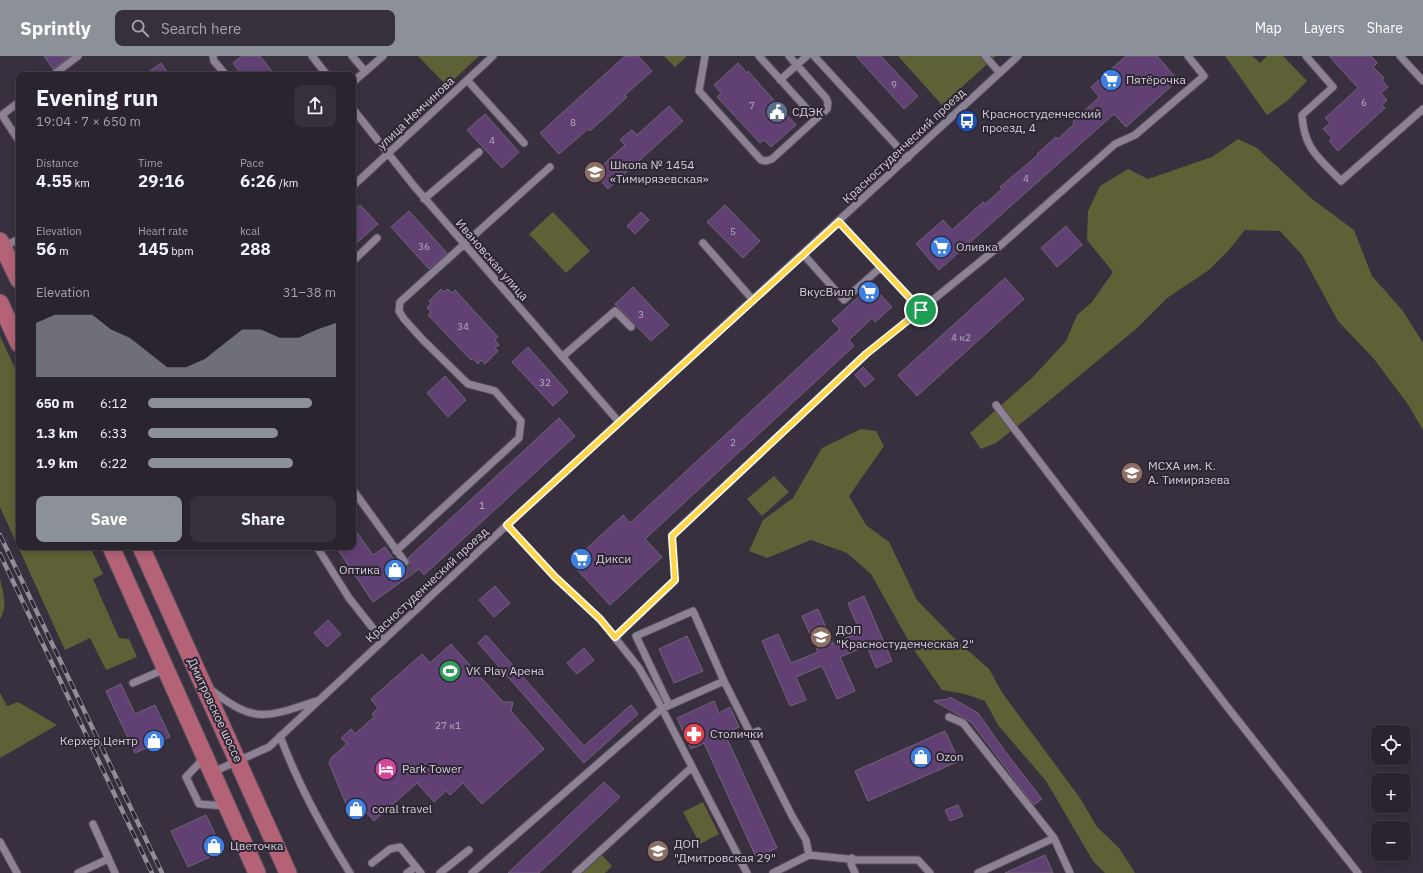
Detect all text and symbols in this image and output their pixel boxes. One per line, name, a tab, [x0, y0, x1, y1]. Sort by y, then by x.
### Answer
search box	[115, 10, 395, 46]
text: Sprintly	[20, 16, 91, 40]
icon: search	[129, 17, 151, 39]
text: Search here	[161, 19, 241, 38]
text: Map	[1255, 19, 1282, 37]
text: Layers	[1304, 19, 1345, 37]
text: Share	[1367, 19, 1403, 37]
supermarket icon: Пятёрочка	[1098, 67, 1124, 93]
place label: Пятёрочка	[1126, 72, 1186, 87]
street label: улица Немчинова	[374, 73, 458, 152]
house number: 9	[891, 78, 897, 91]
text: Evening run	[36, 83, 158, 112]
button: share	[294, 85, 336, 127]
street label: Красностуденческий проезд	[839, 85, 968, 207]
house number: 6	[1361, 96, 1367, 109]
house number: 7	[749, 99, 755, 112]
public building icon: СДЭК	[764, 99, 790, 125]
place label: СДЭК	[792, 104, 824, 119]
place label: Красностуденческий проезд, 4	[982, 106, 1101, 135]
bus stop icon: Красностуденческий проезд, 4	[954, 108, 980, 134]
text: 19:04 · 7 × 650 m	[36, 113, 141, 130]
house number: 8	[570, 116, 576, 129]
house number: 4	[489, 134, 495, 147]
text: Distance	[36, 156, 79, 170]
text: Time	[138, 156, 163, 170]
text: Pace	[240, 156, 264, 170]
place label: Школа № 1454 «Тимирязевская»	[610, 157, 709, 186]
school or university icon: Школа № 1454 «Тимирязевская»	[582, 159, 608, 185]
text: 4.55	[36, 170, 72, 192]
text: 29:16	[138, 170, 184, 192]
text: 6:26	[240, 170, 276, 192]
house number: 4	[1023, 172, 1029, 185]
text: km	[72, 176, 90, 190]
text: /km	[276, 176, 298, 190]
street label: Ивановская улица	[453, 216, 532, 304]
text: Elevation	[36, 224, 82, 238]
text: Heart rate	[138, 224, 188, 238]
text: kcal	[240, 224, 260, 238]
house number: 5	[730, 225, 736, 238]
supermarket icon: Оливка	[928, 234, 954, 260]
text: 56	[36, 238, 56, 260]
text: 145	[138, 238, 169, 260]
text: 288	[240, 238, 271, 260]
place label: Оливка	[956, 239, 998, 254]
house number: 36	[418, 240, 430, 253]
text: m	[56, 244, 69, 258]
text: bpm	[169, 244, 194, 258]
supermarket icon: ВкусВилл	[856, 279, 882, 305]
text: Elevation	[36, 284, 90, 301]
text: 31–38 m	[283, 284, 336, 301]
place label: ВкусВилл	[799, 284, 854, 299]
pin	[904, 293, 938, 327]
icon: arrive	[910, 299, 932, 321]
house number: 3	[638, 308, 644, 321]
house number: 34	[457, 320, 469, 333]
house number: 4 к2	[951, 331, 971, 344]
house number: 32	[539, 376, 551, 389]
text: 650 m	[36, 395, 74, 412]
text: 6:12	[100, 395, 127, 412]
text: 1.3 km	[36, 425, 78, 442]
text: 6:33	[100, 425, 127, 442]
house number: 2	[730, 436, 736, 449]
text: 1.9 km	[36, 455, 78, 472]
text: 6:22	[100, 455, 127, 472]
place label: МСХА им. К. А. Тимирязева	[1148, 458, 1230, 487]
school or university icon: МСХА им. К. А. Тимирязева	[1119, 460, 1145, 486]
button: Save	[36, 496, 182, 542]
button: Share	[190, 496, 336, 542]
house number: 1	[479, 499, 485, 512]
street label: Красностуденческий проезд	[362, 524, 491, 646]
supermarket icon: Дикси	[568, 546, 594, 572]
place label: Дикси	[596, 551, 631, 566]
shop icon: Оптика	[382, 557, 408, 583]
place label: Оптика	[339, 562, 381, 577]
place label: ДОП "Красностуденческая 2"	[836, 622, 974, 651]
school or university icon: ДОП "Красностуденческая 2"	[808, 624, 834, 650]
street label: Дмитровское шоссе	[185, 655, 246, 765]
sports icon: VK Play Арена	[437, 658, 463, 684]
place label: VK Play Арена	[466, 663, 545, 678]
house number: 27 к1	[435, 719, 461, 732]
pharmacy icon: Столички	[681, 721, 707, 747]
map controls	[1371, 725, 1411, 861]
button: locate	[1371, 725, 1411, 765]
place label: Столички	[710, 726, 764, 741]
shop icon: Керхер Центр	[141, 728, 167, 754]
place label: Керхер Центр	[60, 733, 138, 748]
shop icon: Ozon	[908, 744, 934, 770]
place label: Ozon	[936, 749, 963, 764]
hotel icon: Park Tower	[373, 756, 399, 782]
place label: Park Tower	[402, 761, 463, 776]
button: +	[1371, 773, 1411, 813]
shop icon: coral travel	[343, 796, 369, 822]
place label: coral travel	[372, 801, 432, 816]
button: −	[1371, 821, 1411, 861]
shop icon: Цветочка	[201, 833, 227, 859]
place label: ДОП "Дмитровская 29"	[674, 836, 776, 865]
place label: Цветочка	[230, 838, 284, 853]
school or university icon: ДОП "Дмитровская 29"	[645, 838, 671, 864]

